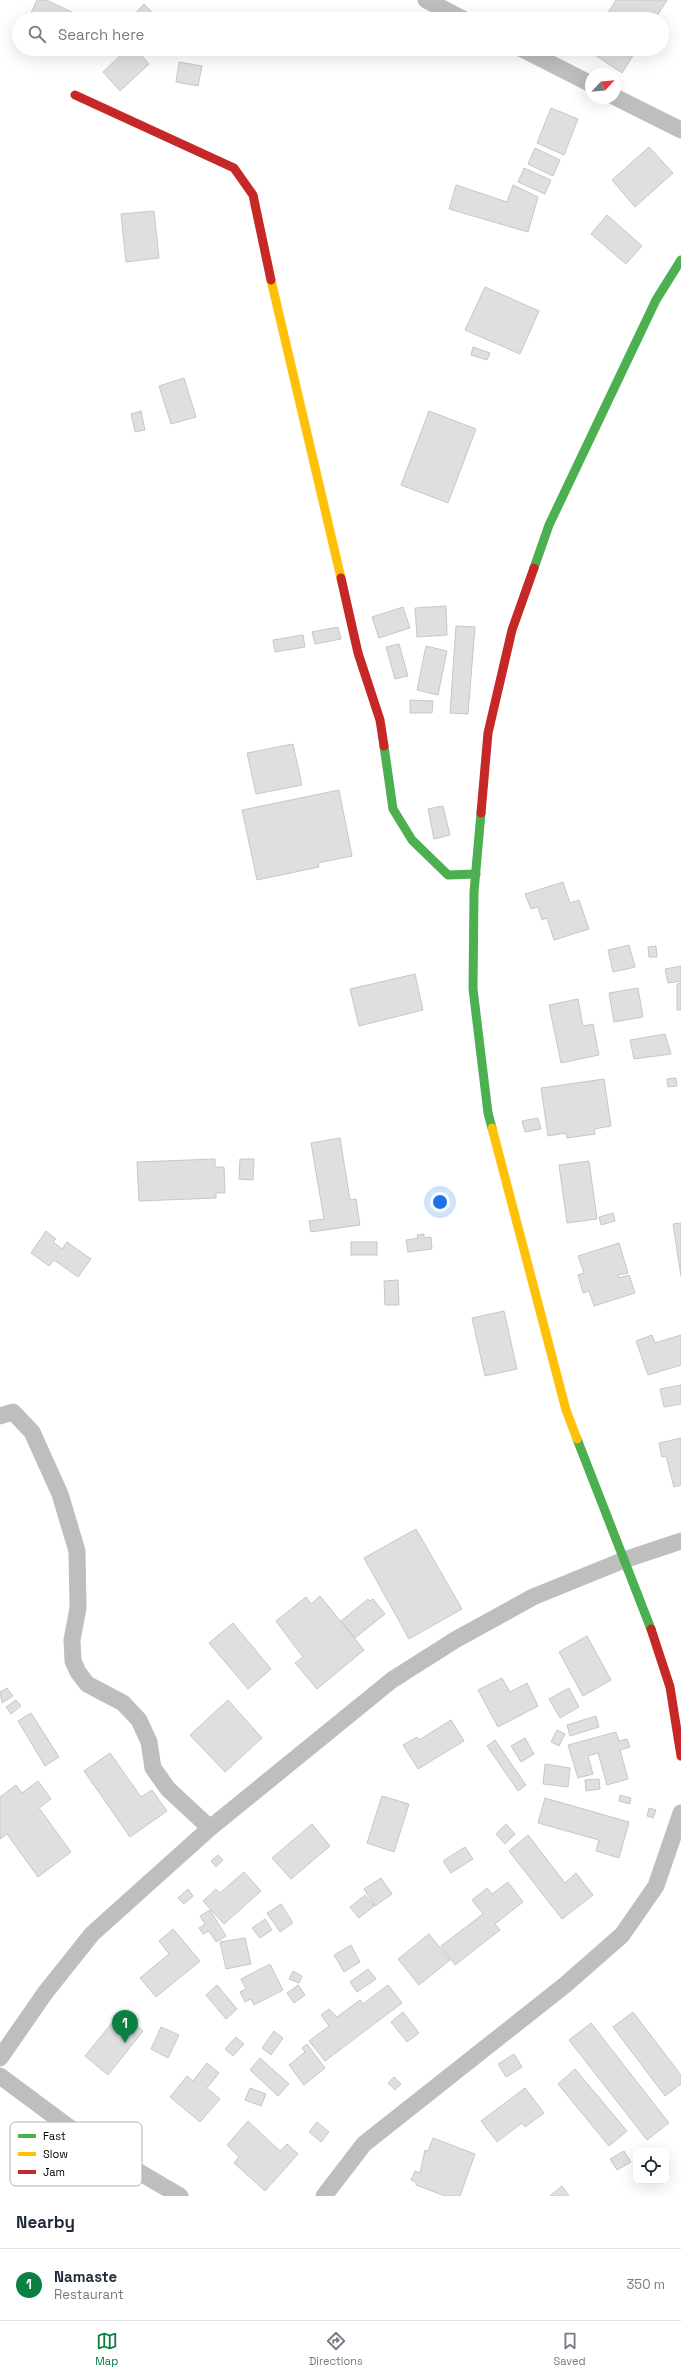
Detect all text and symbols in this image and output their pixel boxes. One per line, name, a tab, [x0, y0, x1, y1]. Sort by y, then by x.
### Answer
search box	[12, 12, 669, 56]
icon: search	[26, 23, 48, 45]
text: Search here	[58, 25, 144, 44]
north arrow	[585, 68, 621, 104]
your location	[430, 1192, 450, 1212]
pin: 1	[112, 2010, 138, 2043]
legend	[10, 2122, 142, 2186]
text: Fast	[43, 2129, 66, 2143]
text: Slow	[43, 2147, 68, 2161]
map controls	[633, 2148, 669, 2184]
button: locate	[633, 2148, 669, 2184]
text: Jam	[43, 2165, 65, 2179]
text: Nearby	[16, 2211, 75, 2233]
text: Namaste	[54, 2267, 117, 2286]
text: 1	[26, 2276, 32, 2293]
text: 350 m	[627, 2276, 665, 2293]
text: Restaurant	[54, 2286, 124, 2303]
tab: Map	[95, 2330, 118, 2368]
tab: Directions	[309, 2330, 363, 2368]
tab: Saved	[554, 2330, 586, 2368]

